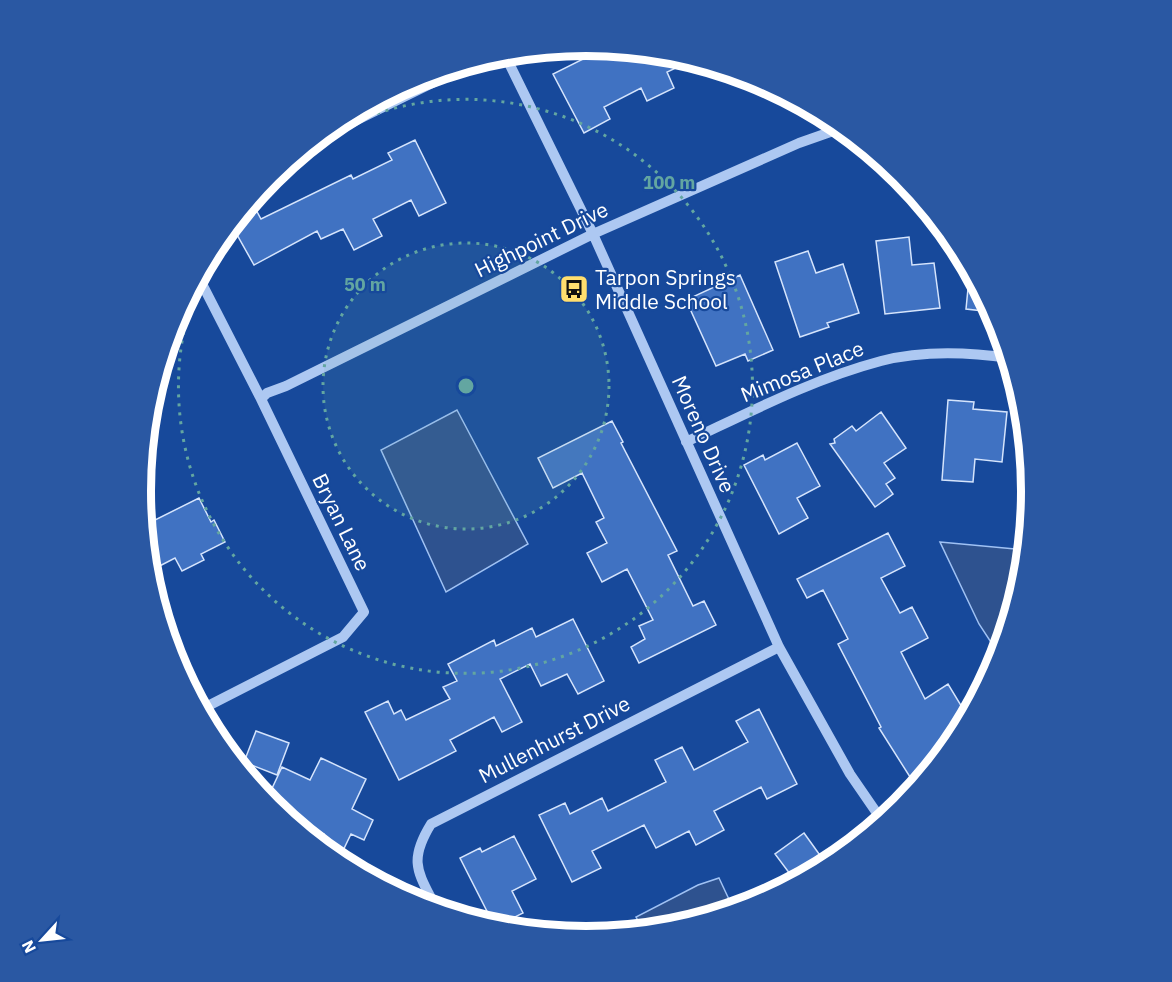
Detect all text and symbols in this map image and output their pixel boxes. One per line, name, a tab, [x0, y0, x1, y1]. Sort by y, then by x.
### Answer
text: 100 m	[643, 171, 695, 194]
street label: Highpoint Drive	[470, 195, 612, 283]
place label: Tarpon Springs Middle School	[595, 263, 736, 315]
text: 50 m	[344, 273, 386, 296]
bus stop icon: Tarpon Springs Middle School	[558, 273, 590, 305]
street label: Mimosa Place	[736, 334, 868, 408]
street label: Moreno Drive	[666, 371, 742, 497]
centre of rings	[456, 376, 476, 396]
street label: Bryan Lane	[306, 469, 378, 575]
street label: Mullenhurst Drive	[473, 689, 635, 789]
north arrow	[12, 910, 72, 970]
text: N	[17, 937, 40, 957]

